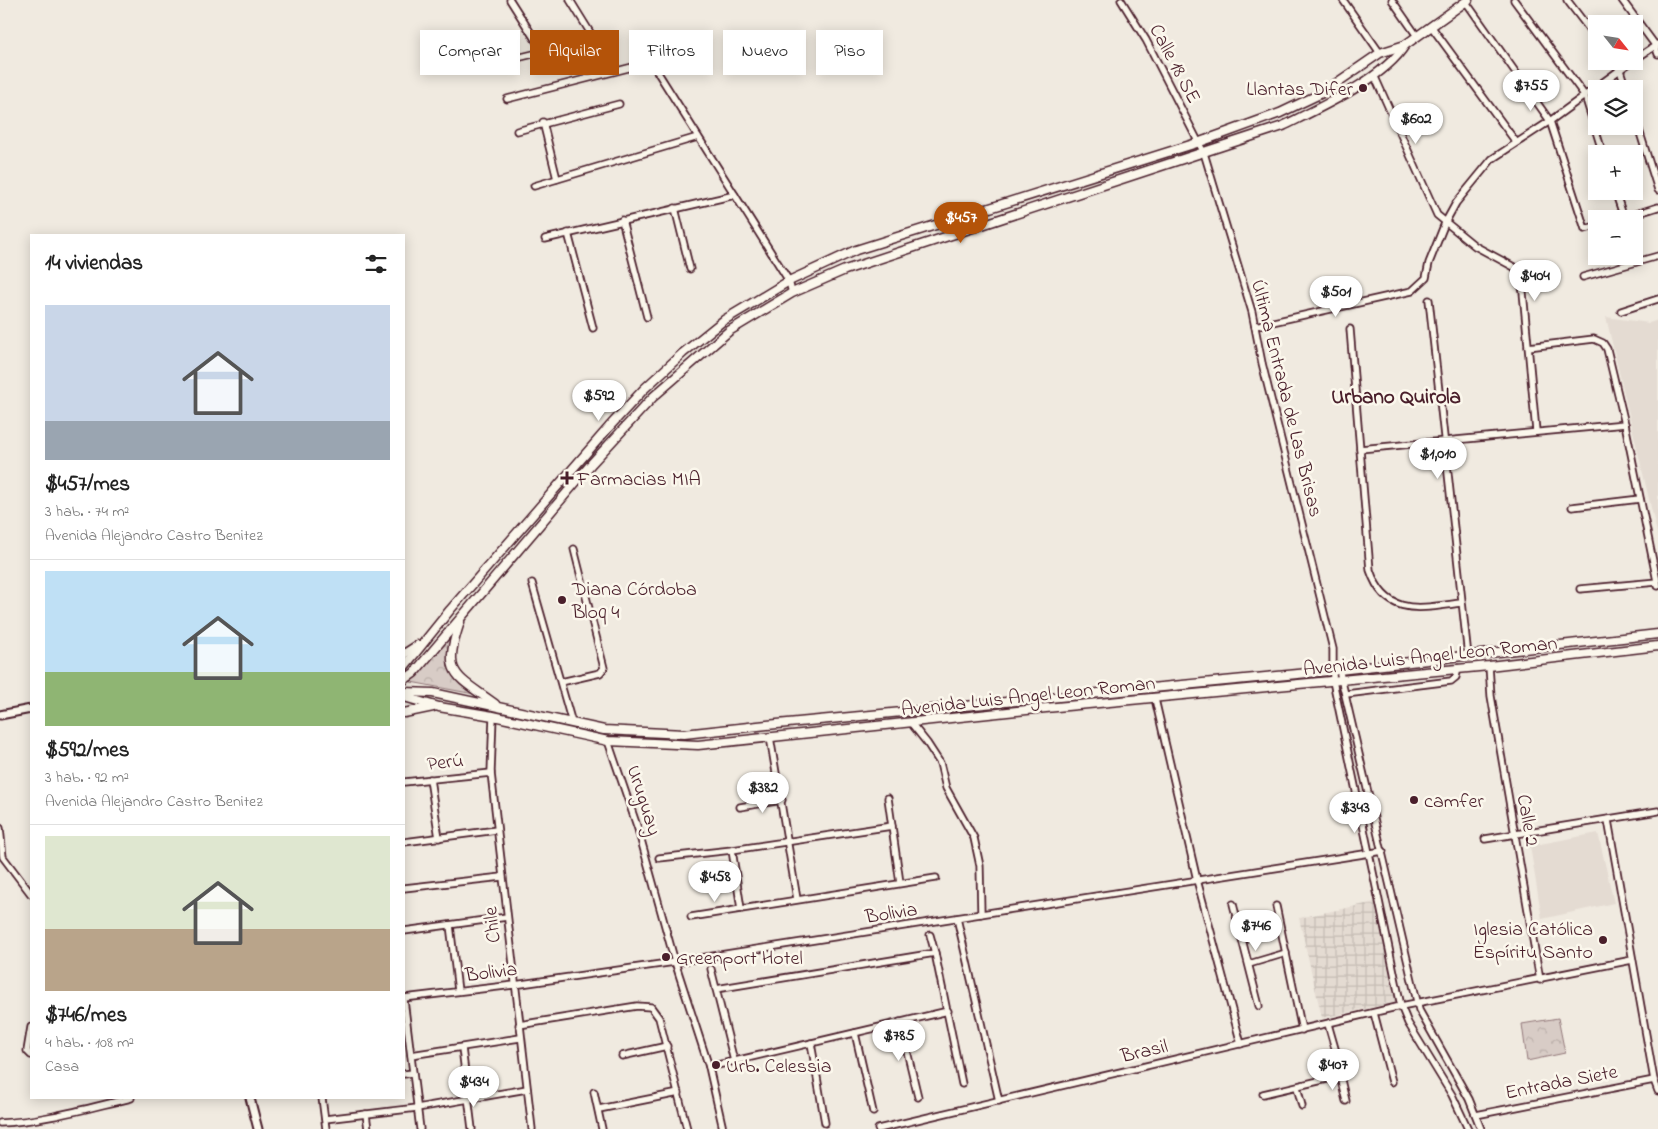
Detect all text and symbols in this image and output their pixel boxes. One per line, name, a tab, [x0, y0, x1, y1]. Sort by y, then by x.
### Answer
north arrow	[1588, 15, 1642, 70]
map controls	[1588, 15, 1643, 265]
street label: Calle 18 SE	[1141, 19, 1207, 109]
chip: Comprar	[420, 30, 520, 75]
chip: Alquilar	[530, 30, 619, 75]
chip: Filtros	[629, 30, 713, 75]
chip: Nuevo	[723, 30, 806, 75]
chip: Piso	[816, 30, 883, 75]
pin: $755	[1501, 70, 1561, 112]
text: $755	[1514, 74, 1548, 98]
place label: Llantas Difer	[1246, 76, 1354, 105]
button: layers	[1588, 80, 1643, 135]
marker: Llantas Difer	[1357, 82, 1369, 94]
pin: $602	[1386, 102, 1446, 145]
text: $602	[1400, 107, 1432, 131]
button: +	[1588, 145, 1643, 200]
pin: $457	[931, 202, 991, 244]
text: $457	[945, 206, 977, 230]
button: −	[1588, 210, 1643, 265]
text: 14 viviendas	[45, 249, 143, 279]
icon: filters	[362, 250, 390, 278]
pin: $404	[1505, 260, 1565, 302]
text: $404	[1520, 264, 1550, 288]
pin: $501	[1306, 276, 1366, 318]
street label: Última Entrada de Las Brisas	[1242, 277, 1329, 520]
text: $501	[1321, 280, 1351, 304]
icon: home	[173, 338, 263, 428]
pin: $592	[569, 380, 629, 422]
district label: Urbano Quirola	[1331, 383, 1461, 413]
text: $592	[583, 384, 615, 408]
pin: $1,010	[1397, 438, 1479, 480]
text: $1,010	[1420, 442, 1456, 466]
place label: Farmacias MIA	[576, 466, 701, 495]
text: $457/mes	[45, 470, 130, 500]
marker: Farmacias MIA	[561, 472, 573, 484]
text: 3 hab. · 74 m²	[45, 500, 129, 524]
text: Avenida Alejandro Castro Benitez	[45, 524, 263, 548]
place label: Diana Córdoba Bloq 4	[571, 576, 697, 628]
marker: Diana Córdoba Bloq 4	[556, 594, 568, 606]
icon: home	[173, 603, 263, 693]
street label: Avenida Luis Angel Leon Roman	[1302, 630, 1559, 686]
street label: Avenida Luis Angel Leon Roman	[900, 670, 1157, 726]
text: $592/mes	[45, 736, 129, 766]
street label: Perú	[425, 747, 465, 780]
street label: Uruguay	[617, 762, 668, 840]
text: 3 hab. · 92 m²	[45, 766, 129, 790]
pin: $382	[733, 772, 793, 814]
text: $382	[748, 776, 778, 800]
place label: camfer	[1424, 788, 1484, 817]
text: Avenida Alejandro Castro Benitez	[45, 790, 263, 814]
pin: $343	[1325, 792, 1385, 834]
street label: Calle 2	[1508, 792, 1545, 849]
marker: camfer	[1408, 794, 1420, 806]
text: $343	[1340, 796, 1370, 820]
pin: $458	[685, 860, 745, 903]
text: $458	[699, 865, 731, 889]
icon: home	[173, 868, 263, 958]
street label: Bolivia	[862, 896, 920, 933]
street label: Chile	[477, 905, 510, 944]
pin: $746	[1226, 910, 1286, 952]
text: $746	[1241, 914, 1271, 938]
place label: Iglesia Católica Espíritu Santo	[1473, 916, 1593, 968]
marker: Iglesia Católica Espíritu Santo	[1597, 934, 1609, 946]
place label: Greenport Hotel	[676, 945, 803, 974]
marker: Greenport Hotel	[660, 951, 672, 963]
street label: Bolivia	[463, 956, 519, 991]
text: $746/mes	[45, 1001, 127, 1031]
pin: $785	[869, 1020, 929, 1062]
text: $785	[883, 1024, 915, 1048]
text: 4 hab. · 108 m²	[45, 1031, 134, 1055]
street label: Brasil	[1117, 1033, 1171, 1072]
pin: $407	[1303, 1048, 1363, 1091]
place label: Urb. Celessia	[726, 1053, 832, 1082]
text: $407	[1318, 1053, 1348, 1077]
text: Casa	[45, 1055, 79, 1079]
street label: Entrada Siete	[1503, 1058, 1620, 1109]
marker: Urb. Celessia	[710, 1059, 722, 1071]
pin: $434	[444, 1066, 504, 1108]
text: $434	[459, 1070, 489, 1094]

